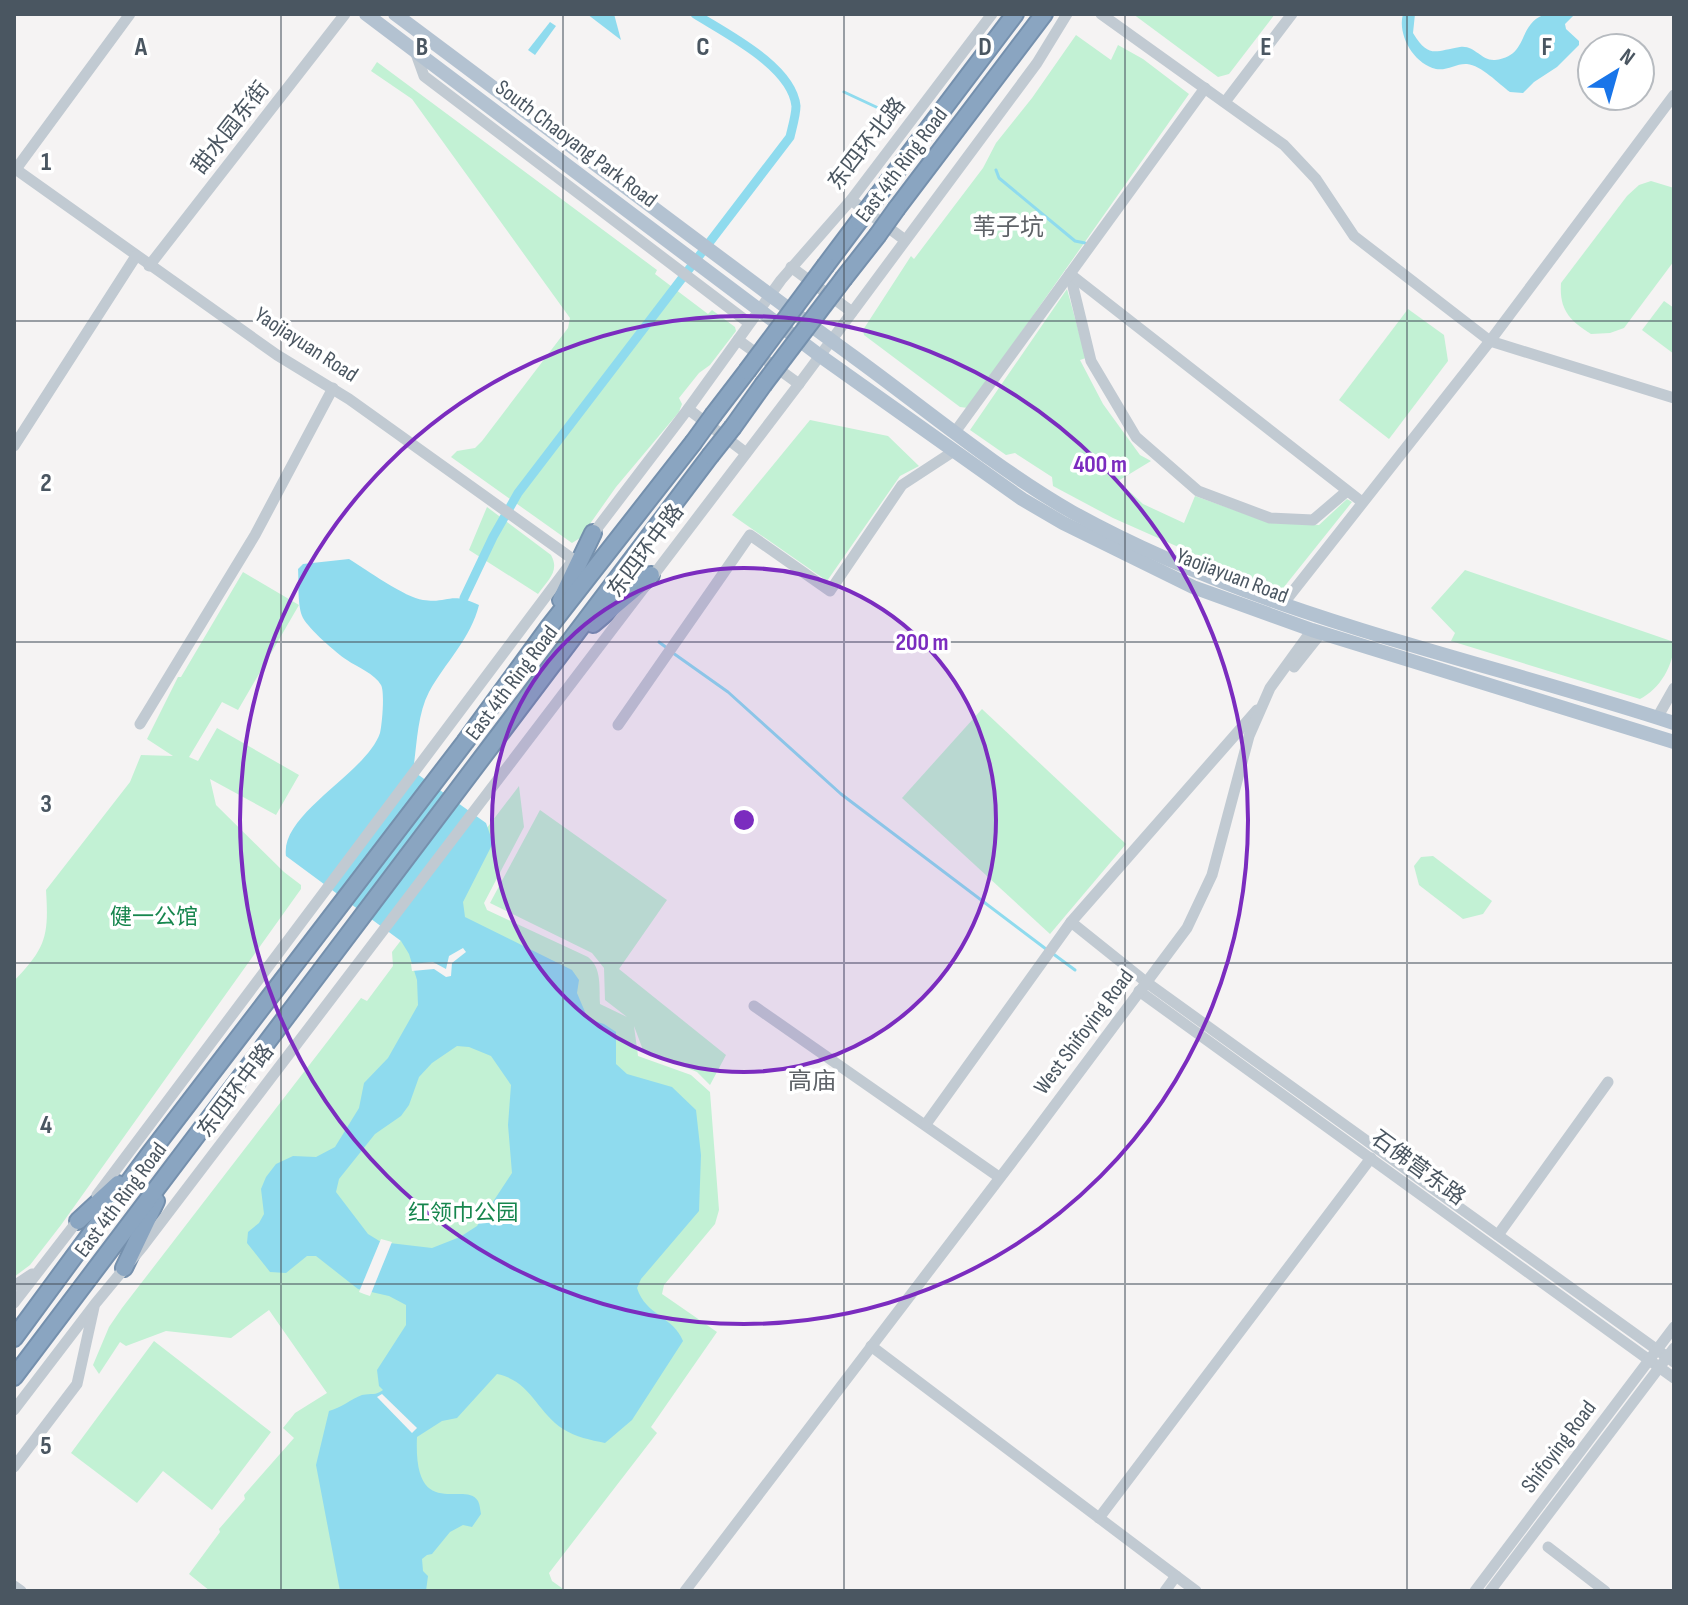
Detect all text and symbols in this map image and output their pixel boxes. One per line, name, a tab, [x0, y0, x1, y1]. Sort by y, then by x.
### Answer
text: A	[134, 32, 148, 63]
text: B	[416, 32, 428, 63]
text: C	[696, 32, 710, 63]
text: D	[978, 32, 992, 63]
text: E	[1260, 32, 1272, 63]
text: F	[1542, 32, 1553, 63]
north arrow	[1576, 32, 1656, 112]
text: N	[1614, 43, 1640, 72]
street label: South Chaoyang Park Road	[490, 74, 662, 214]
street label: 甜水园东街	[186, 76, 276, 180]
street label: 东四环北路	[822, 92, 912, 196]
street label: East 4th Ring Road	[850, 102, 954, 228]
text: 1	[41, 147, 51, 178]
district label: 苇子坑	[972, 213, 1044, 242]
street label: Yaojiayuan Road	[249, 302, 363, 388]
text: 400 m	[1073, 450, 1127, 479]
text: 2	[40, 468, 52, 499]
street label: 东四环中路	[602, 499, 690, 603]
street label: Yaojiayuan Road	[1172, 542, 1292, 610]
street label: East 4th Ring Road	[460, 620, 564, 746]
text: 200 m	[895, 628, 949, 657]
text: 3	[40, 789, 52, 820]
centre of rings	[730, 806, 758, 834]
park label: 健一公馆	[110, 904, 198, 931]
street label: West Shifoying Road	[1028, 964, 1140, 1100]
street label: 东四环中路	[192, 1039, 280, 1143]
district label: 高庙	[788, 1067, 836, 1096]
text: 4	[40, 1110, 52, 1141]
street label: 石佛营东路	[1366, 1125, 1470, 1211]
street label: East 4th Ring Road	[69, 1137, 173, 1263]
park label: 红领巾公园	[408, 1200, 518, 1227]
street label: Shifoying Road	[1516, 1395, 1602, 1499]
text: 5	[40, 1431, 52, 1462]

